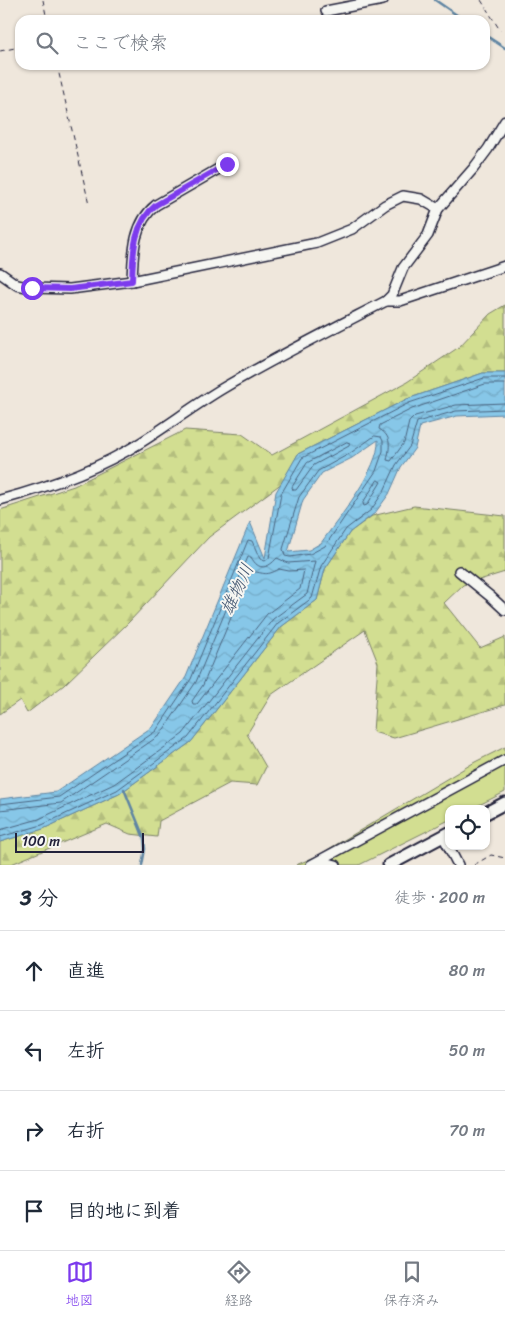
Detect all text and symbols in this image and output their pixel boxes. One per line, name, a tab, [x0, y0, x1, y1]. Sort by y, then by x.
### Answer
search box	[15, 15, 490, 70]
text: ここで検索	[73, 26, 168, 59]
icon: search	[33, 29, 61, 57]
route end	[216, 153, 239, 176]
route start	[21, 277, 44, 300]
water label: 雄物川	[211, 558, 263, 620]
map controls	[445, 805, 490, 850]
button: locate	[445, 805, 490, 850]
text: 100 m	[22, 829, 60, 854]
scale bar	[15, 830, 144, 853]
text: 3 分	[20, 879, 58, 917]
text: 徒歩 · 200 m	[394, 883, 485, 912]
text: 直進	[67, 954, 105, 987]
text: 80 m	[449, 956, 485, 985]
icon: ahead	[20, 957, 48, 985]
text: 左折	[67, 1034, 105, 1067]
text: 50 m	[449, 1036, 485, 1065]
icon: left	[20, 1037, 48, 1065]
text: 右折	[67, 1114, 105, 1147]
text: 70 m	[449, 1116, 485, 1145]
icon: right	[20, 1117, 48, 1145]
text: 目的地に到着	[67, 1194, 181, 1227]
icon: arrive	[20, 1197, 48, 1225]
tab: 地図	[66, 1258, 94, 1313]
tab: 経路	[225, 1258, 253, 1313]
tab: 保存済み	[384, 1258, 440, 1313]

